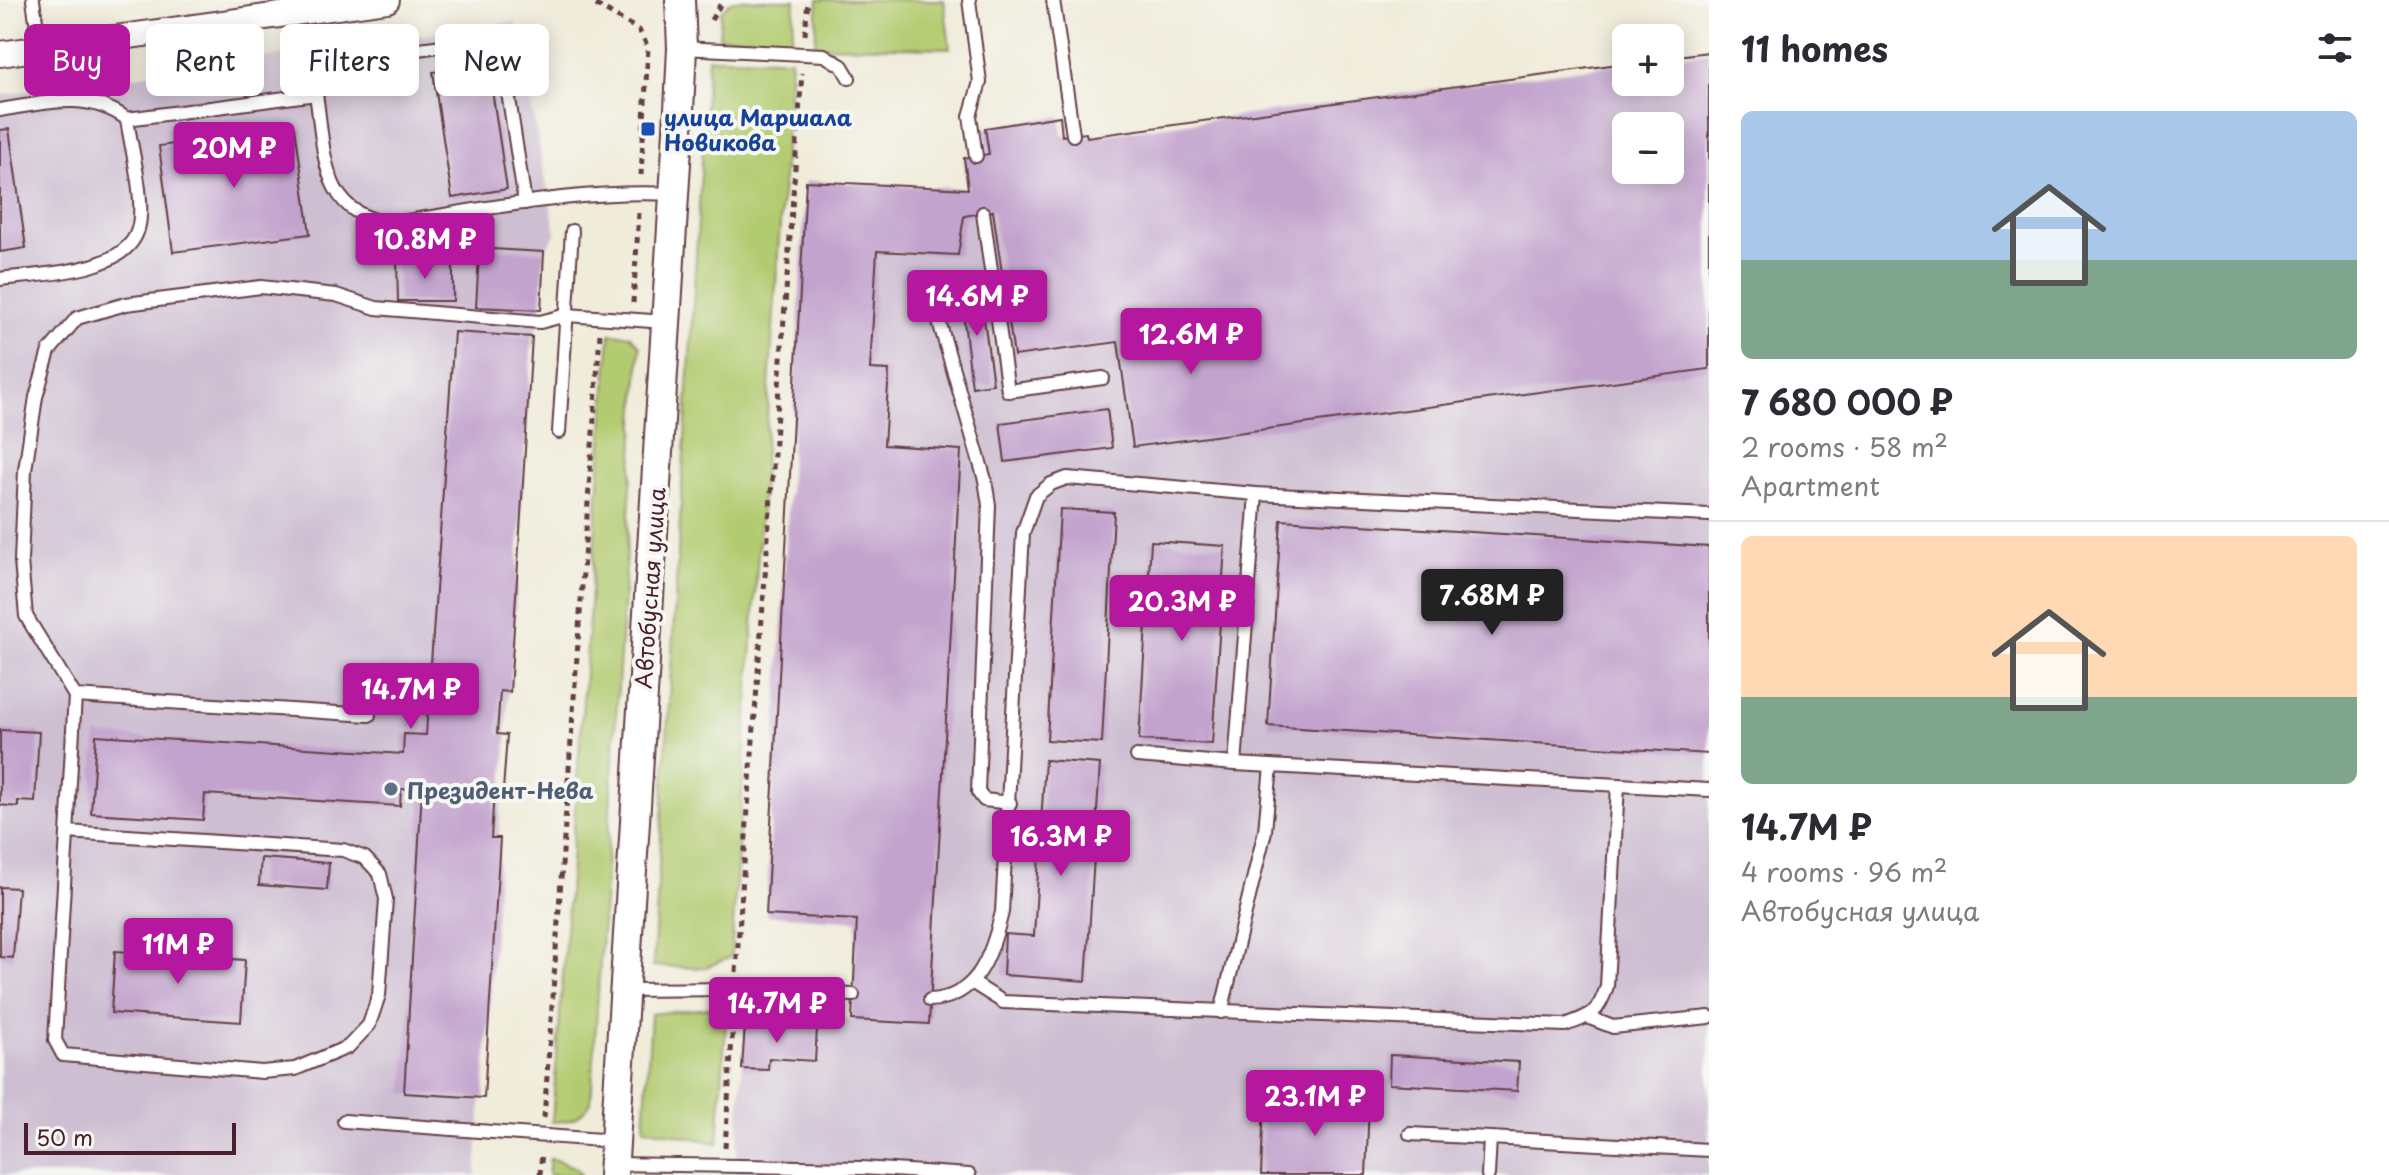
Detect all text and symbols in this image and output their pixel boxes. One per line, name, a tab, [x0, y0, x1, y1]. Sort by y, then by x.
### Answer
text: 11 homes	[1741, 22, 1888, 74]
chip: Buy	[24, 24, 130, 96]
chip: Rent	[146, 24, 264, 96]
chip: Filters	[280, 24, 419, 96]
chip: New	[435, 24, 549, 96]
map controls	[1612, 24, 1684, 184]
button: +	[1612, 24, 1684, 96]
icon: filters	[2313, 26, 2357, 70]
place label: улица Маршала Новикова	[664, 100, 853, 158]
button: −	[1612, 112, 1684, 184]
marker: улица Маршала Новикова	[639, 120, 657, 138]
pin: 20M ₽	[178, 122, 290, 190]
text: 20M ₽	[192, 128, 276, 167]
icon: home	[1977, 163, 2121, 307]
pin: 10.8M ₽	[351, 213, 499, 281]
text: 10.8M ₽	[374, 219, 476, 258]
pin: 14.6M ₽	[903, 270, 1051, 338]
text: 14.6M ₽	[925, 276, 1029, 315]
pin: 12.6M ₽	[1117, 308, 1265, 376]
text: 12.6M ₽	[1139, 314, 1243, 353]
text: 7 680 000 ₽	[1741, 375, 1953, 427]
text: 2 rooms · 58 m²	[1741, 427, 1948, 466]
text: Apartment	[1741, 466, 1880, 505]
street label: Автобусная улица	[626, 486, 673, 690]
pin: 7.68M ₽	[1418, 569, 1566, 637]
pin: 20.3M ₽	[1108, 575, 1256, 643]
text: 7.68M ₽	[1439, 575, 1545, 614]
text: 20.3M ₽	[1128, 581, 1237, 620]
icon: home	[1977, 588, 2121, 732]
pin: 14.7M ₽	[337, 663, 485, 731]
text: 14.7M ₽	[361, 669, 461, 708]
place label: Президент-Нева	[407, 773, 594, 806]
marker: Президент-Нева	[382, 780, 400, 798]
text: 14.7M ₽	[1741, 800, 1872, 852]
pin: 16.3M ₽	[987, 810, 1135, 878]
text: 16.3M ₽	[1010, 816, 1112, 855]
text: 4 rooms · 96 m²	[1741, 852, 1947, 891]
text: Автобусная улица	[1741, 891, 1979, 930]
pin: 11M ₽	[122, 918, 234, 986]
text: 11M ₽	[142, 924, 214, 963]
pin: 14.7M ₽	[703, 977, 851, 1045]
text: 14.7M ₽	[727, 983, 827, 1022]
pin: 23.1M ₽	[1241, 1070, 1389, 1138]
text: 23.1M ₽	[1264, 1076, 1366, 1115]
scale bar	[24, 1119, 236, 1155]
text: 50 m	[36, 1120, 93, 1153]

